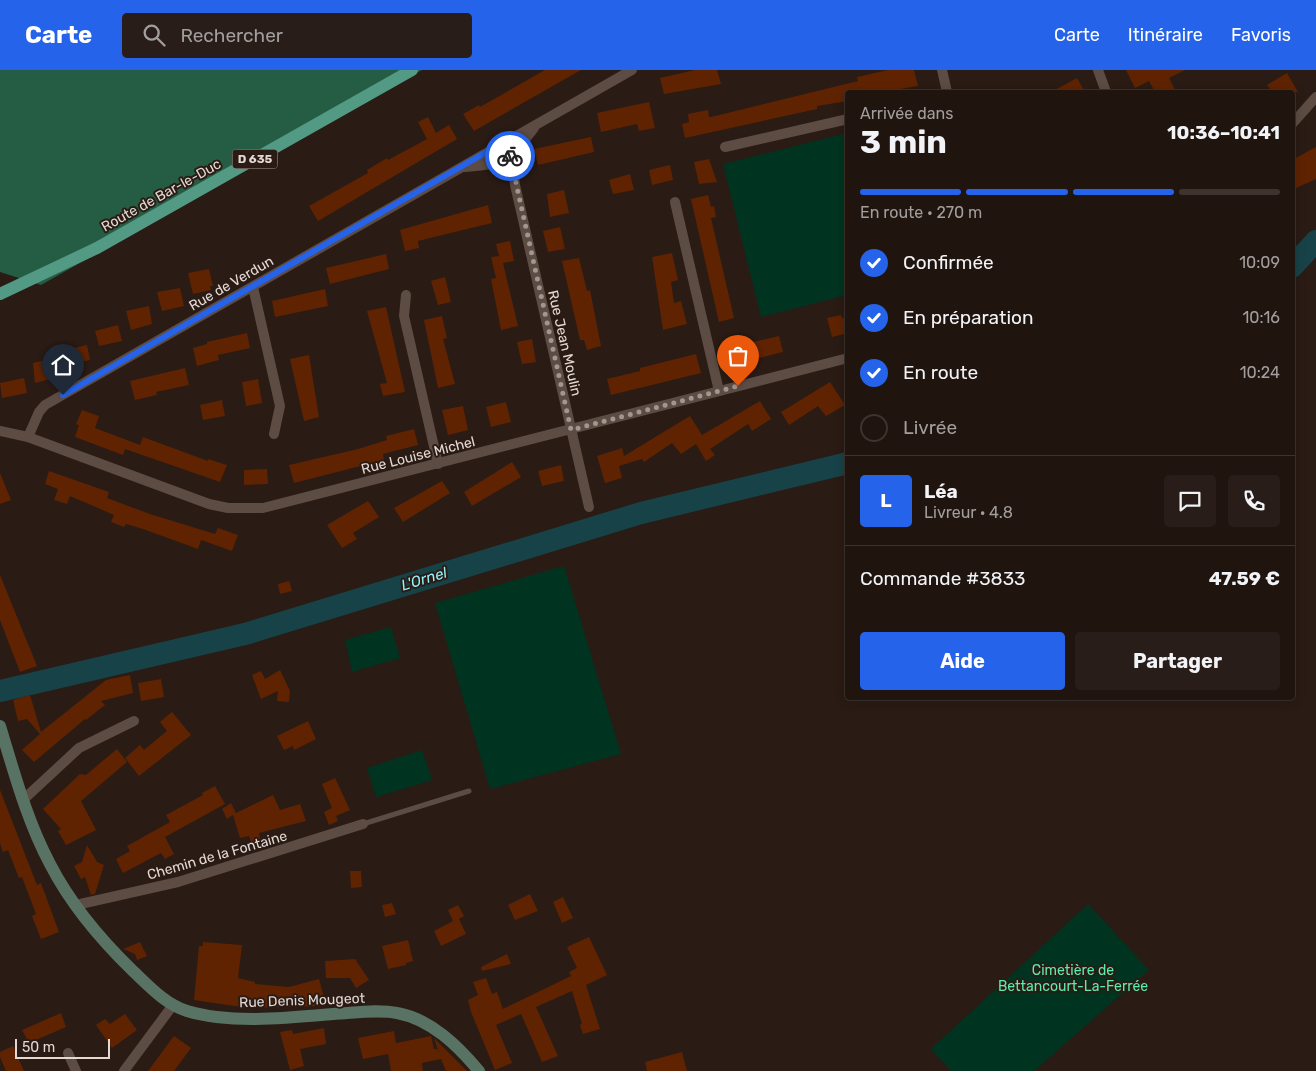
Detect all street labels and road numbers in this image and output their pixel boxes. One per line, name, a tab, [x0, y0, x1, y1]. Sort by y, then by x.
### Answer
road number: D 635	[232, 150, 278, 168]
street label: Route de Bar-le-Duc	[98, 155, 224, 235]
street label: Rue de Verdun	[186, 252, 277, 314]
street label: Rue Jean Moulin	[544, 289, 585, 398]
street label: Rue Louise Michel	[359, 433, 477, 478]
street label: Chemin de la Fontaine	[145, 827, 289, 884]
street label: Rue Denis Mougeot	[239, 990, 366, 1011]

